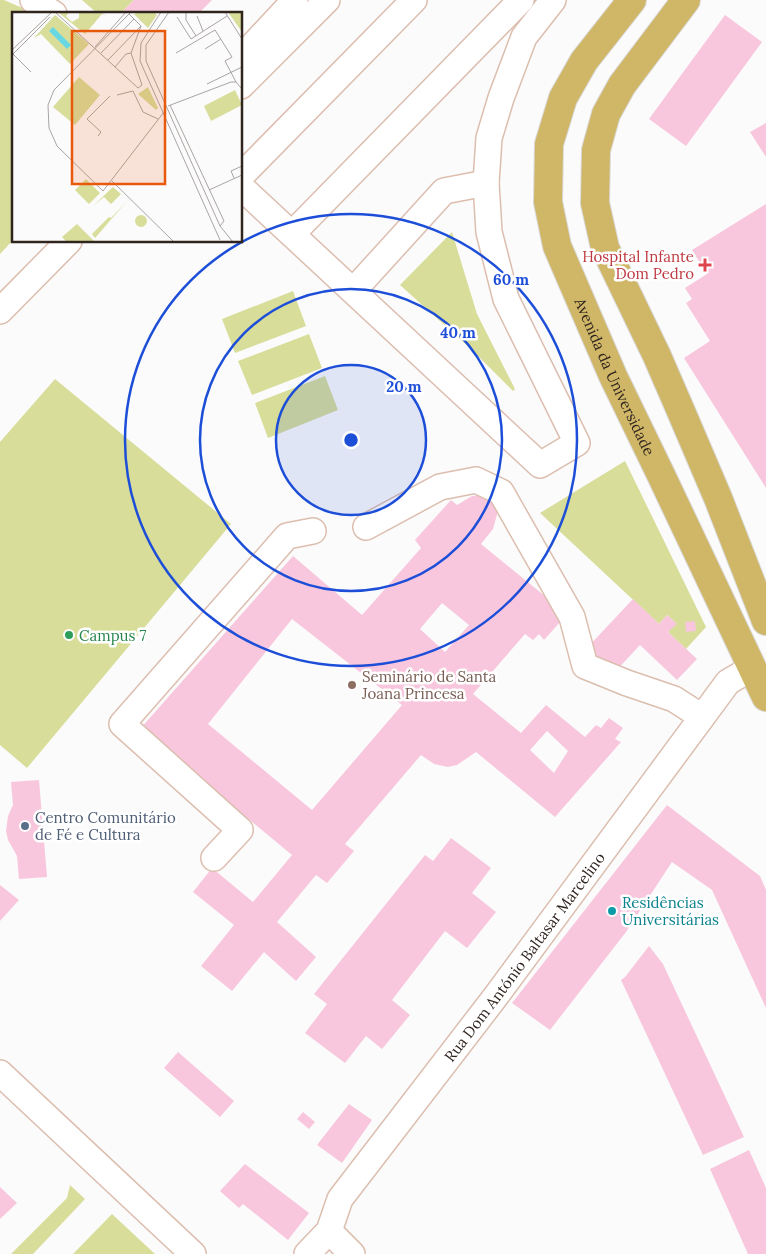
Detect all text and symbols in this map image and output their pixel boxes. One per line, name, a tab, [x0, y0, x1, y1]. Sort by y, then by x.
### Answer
inset map	[12, 12, 242, 242]
place label: Hospital Infante Dom Pedro	[582, 247, 694, 283]
marker: Hospital Infante Dom Pedro	[698, 258, 712, 272]
text: 60 m	[493, 270, 529, 289]
street label: Avenida da Universidade	[571, 294, 659, 458]
text: 40 m	[440, 323, 476, 342]
text: 20 m	[386, 377, 422, 396]
centre of rings	[342, 431, 360, 449]
place label: Campus 7	[79, 626, 146, 645]
marker: Campus 7	[63, 629, 75, 641]
place label: Seminário de Santa Joana Princesa	[361, 667, 497, 703]
marker: Seminário de Santa Joana Princesa	[346, 679, 358, 691]
place label: Centro Comunitário de Fé e Cultura	[35, 808, 176, 844]
marker: Centro Comunitário de Fé e Cultura	[19, 820, 31, 832]
street label: Rua Dom António Baltasar Marcelino	[440, 848, 609, 1065]
place label: Residências Universitárias	[622, 893, 719, 929]
marker: Residências Universitárias	[606, 905, 618, 917]

